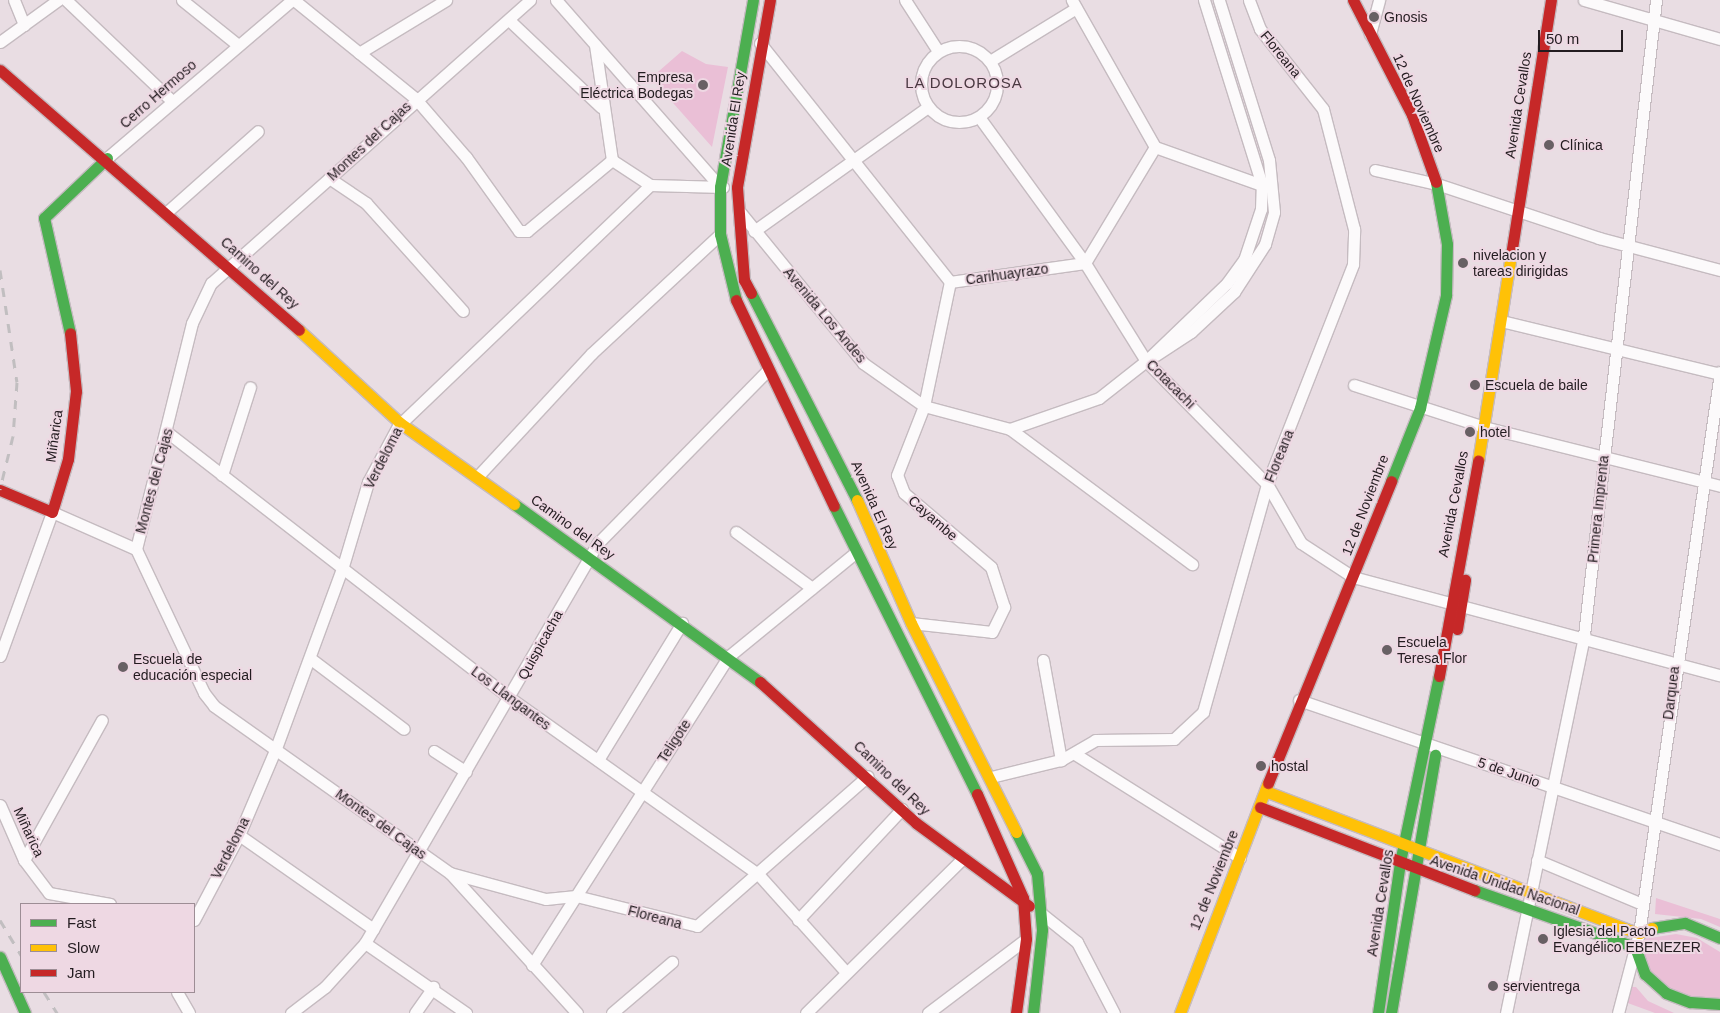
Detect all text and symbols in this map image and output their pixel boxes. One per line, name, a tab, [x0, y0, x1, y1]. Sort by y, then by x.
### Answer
place label: Gnosis	[1384, 9, 1428, 25]
marker: Gnosis	[1368, 11, 1380, 23]
scale bar	[1540, 20, 1625, 52]
street label: Floreana	[1257, 27, 1305, 81]
text: 50 m	[1546, 30, 1579, 47]
street label: Avenida Cevallos	[1501, 50, 1535, 160]
street label: 12 de Noviembre	[1390, 51, 1448, 155]
street label: Cerro Hermoso	[116, 56, 200, 132]
place label: Empresa Eléctrica Bodegas	[580, 69, 693, 102]
street label: Avenida El Rey	[717, 71, 749, 167]
district label: LA DOLOROSA	[903, 74, 1025, 92]
marker: Empresa Eléctrica Bodegas	[697, 79, 709, 91]
street label: Montes del Cajas	[324, 98, 414, 184]
place label: Clínica	[1560, 137, 1603, 153]
marker: Clínica	[1542, 138, 1556, 152]
street label: Camino del Rey	[217, 233, 303, 313]
place label: nivelacion y tareas dirigidas	[1473, 247, 1568, 280]
marker: nivelacion y tareas dirigidas	[1457, 257, 1469, 269]
street label: Carihuayrazo	[965, 260, 1049, 288]
street label: Avenida Los Andes	[780, 263, 870, 367]
street label: Cotacachi	[1143, 356, 1199, 412]
place label: Escuela de baile	[1485, 377, 1588, 393]
marker: Escuela de baile	[1469, 379, 1481, 391]
street label: Miñarica	[42, 409, 66, 463]
street label: Verdeloma	[360, 424, 406, 492]
place label: hotel	[1480, 424, 1510, 440]
marker: hotel	[1464, 426, 1476, 438]
street label: Montes del Cajas	[132, 427, 176, 535]
street label: Floreana	[1261, 427, 1297, 485]
street label: Avenida Cevallos	[1434, 449, 1472, 559]
street label: 12 de Noviembre	[1338, 452, 1392, 558]
street label: Primera Imprenta	[1584, 454, 1612, 564]
street label: Avenida El Rey	[848, 458, 902, 552]
street label: Camino del Rey	[528, 491, 618, 563]
street label: Cayambe	[905, 492, 961, 544]
street label: Quispicacha	[514, 607, 566, 683]
place label: Escuela Teresa Flor	[1397, 634, 1467, 666]
marker: Escuela Teresa Flor	[1381, 644, 1393, 656]
place label: Escuela de educación especial	[133, 651, 252, 684]
marker: Escuela de educación especial	[117, 661, 129, 673]
street label: Los Llangantes	[468, 663, 554, 733]
street label: Darquea	[1659, 665, 1683, 721]
street label: Teligote	[654, 716, 694, 766]
street label: Camino del Rey	[850, 737, 934, 819]
street label: 5 de Junio	[1476, 754, 1542, 790]
place label: hostal	[1271, 758, 1308, 774]
marker: hostal	[1255, 760, 1267, 772]
street label: Montes del Cajas	[332, 785, 430, 863]
street label: Miñarica	[10, 804, 48, 860]
street label: Verdeloma	[207, 814, 253, 882]
street label: 12 de Noviembre	[1186, 827, 1242, 933]
street label: Avenida Cevallos	[1363, 848, 1397, 958]
street label: Avenida Unidad Nacional	[1428, 852, 1582, 918]
street label: Floreana	[626, 902, 684, 932]
legend	[20, 903, 195, 993]
text: Fast	[67, 914, 96, 931]
place label: Iglesia del Pacto Evangélico EBENEZER	[1553, 923, 1701, 956]
marker: Iglesia del Pacto Evangélico EBENEZER	[1537, 933, 1549, 945]
text: Slow	[67, 939, 100, 956]
text: Jam	[67, 964, 95, 981]
place label: servientrega	[1503, 978, 1580, 994]
marker: servientrega	[1487, 980, 1499, 992]

